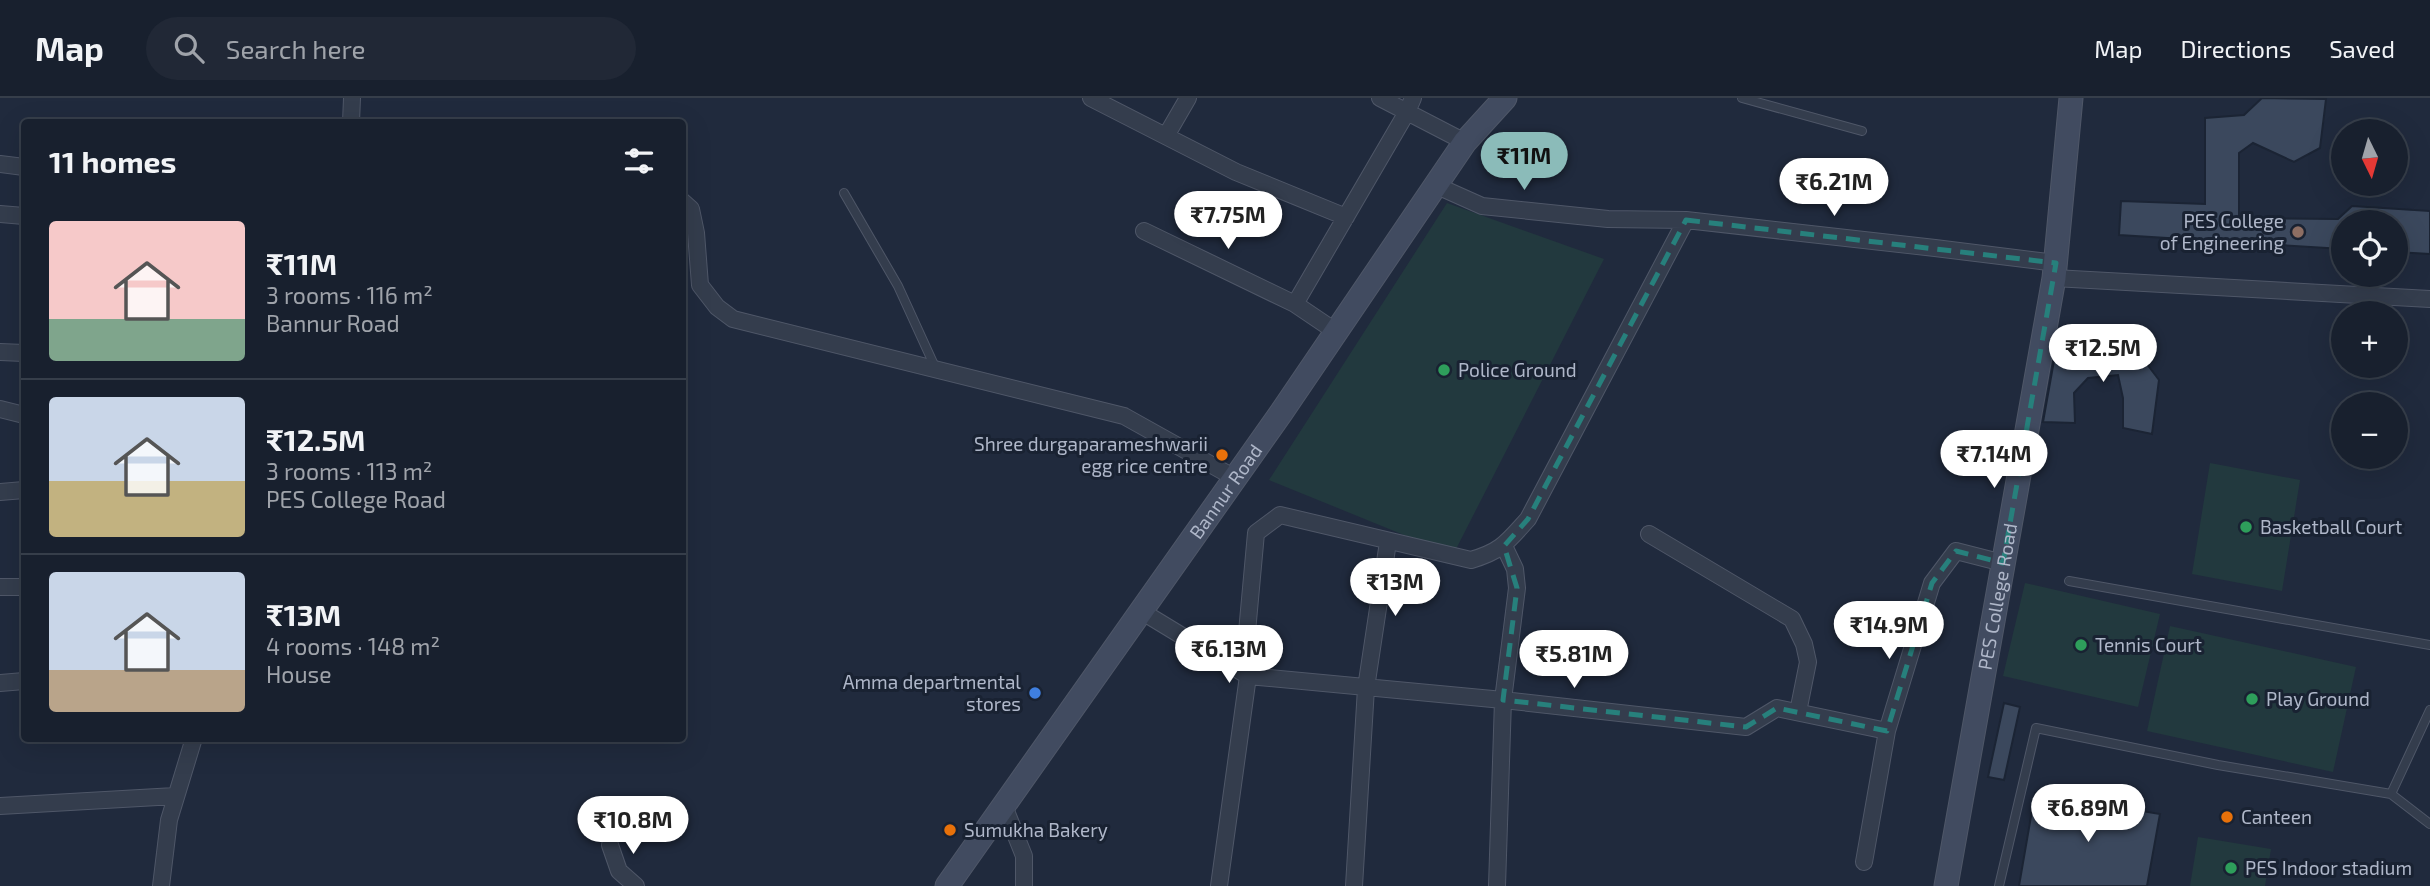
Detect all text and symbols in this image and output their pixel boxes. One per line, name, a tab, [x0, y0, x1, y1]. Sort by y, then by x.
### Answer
search box	[146, 17, 636, 80]
text: Map	[35, 28, 104, 68]
icon: search	[170, 29, 208, 67]
text: Search here	[226, 33, 365, 64]
text: Map	[2094, 34, 2142, 63]
text: Directions	[2180, 34, 2291, 63]
text: Saved	[2329, 34, 2395, 63]
north arrow	[2331, 119, 2408, 196]
map controls	[2331, 119, 2408, 469]
pin: ₹11M	[1483, 132, 1565, 192]
text: ₹11M	[1497, 141, 1551, 169]
icon: filters	[620, 142, 658, 180]
text: 11 homes	[49, 143, 176, 179]
pin: ₹6.21M	[1777, 158, 1891, 218]
text: ₹6.21M	[1795, 167, 1873, 195]
pin: ₹7.75M	[1171, 192, 1285, 251]
text: ₹7.75M	[1190, 200, 1266, 228]
place label: PES College of Engineering	[2160, 209, 2284, 254]
button: locate	[2331, 210, 2408, 287]
marker: PES College of Engineering	[2290, 224, 2306, 240]
text: ₹11M	[266, 245, 337, 281]
icon: home	[105, 249, 189, 333]
text: 3 rooms · 116 m²	[266, 281, 433, 309]
button: +	[2331, 301, 2408, 378]
text: Bannur Road	[266, 309, 400, 337]
pin: ₹12.5M	[2046, 324, 2160, 384]
text: ₹12.5M	[2065, 333, 2141, 361]
place label: Police Ground	[1458, 358, 1577, 381]
marker: Police Ground	[1436, 362, 1452, 378]
button: −	[2331, 392, 2408, 469]
text: ₹12.5M	[266, 421, 365, 457]
icon: home	[105, 425, 189, 509]
pin: ₹7.14M	[1937, 430, 2051, 490]
place label: Shree durgaparameshwarii egg rice centre	[974, 432, 1208, 477]
street label: Bannur Road	[1184, 439, 1266, 543]
text: ₹7.14M	[1956, 439, 2032, 467]
marker: Shree durgaparameshwarii egg rice centre	[1214, 447, 1230, 463]
text: 3 rooms · 113 m²	[266, 457, 432, 485]
text: PES College Road	[266, 485, 446, 513]
place label: Basketball Court	[2260, 515, 2402, 538]
marker: Basketball Court	[2238, 519, 2254, 535]
street label: PES College Road	[1973, 521, 2021, 672]
pin: ₹13M	[1354, 559, 1436, 618]
text: ₹13M	[1366, 567, 1424, 595]
text: ₹13M	[266, 596, 341, 632]
icon: home	[105, 600, 189, 684]
pin: ₹14.9M	[1832, 602, 1946, 661]
text: ₹14.9M	[1850, 610, 1928, 638]
pin: ₹6.13M	[1172, 626, 1286, 685]
pin: ₹5.81M	[1517, 630, 1631, 690]
text: 4 rooms · 148 m²	[266, 632, 440, 660]
place label: Tennis Court	[2095, 633, 2202, 656]
text: ₹6.13M	[1191, 634, 1267, 662]
marker: Tennis Court	[2073, 637, 2089, 653]
text: ₹5.81M	[1535, 639, 1613, 667]
text: House	[266, 660, 332, 688]
place label: Amma departmental stores	[843, 670, 1021, 715]
marker: Amma departmental stores	[1027, 685, 1043, 701]
place label: Play Ground	[2266, 687, 2370, 710]
marker: Play Ground	[2244, 691, 2260, 707]
pin: ₹6.89M	[2031, 784, 2145, 844]
text: ₹6.89M	[2047, 793, 2129, 821]
pin: ₹10.8M	[576, 796, 690, 856]
text: ₹10.8M	[593, 805, 673, 833]
place label: Canteen	[2241, 805, 2312, 828]
marker: Canteen	[2219, 809, 2235, 825]
place label: Sumukha Bakery	[964, 818, 1108, 841]
marker: Sumukha Bakery	[942, 822, 958, 838]
place label: PES Indoor stadium	[2245, 856, 2412, 879]
marker: PES Indoor stadium	[2223, 860, 2239, 876]

